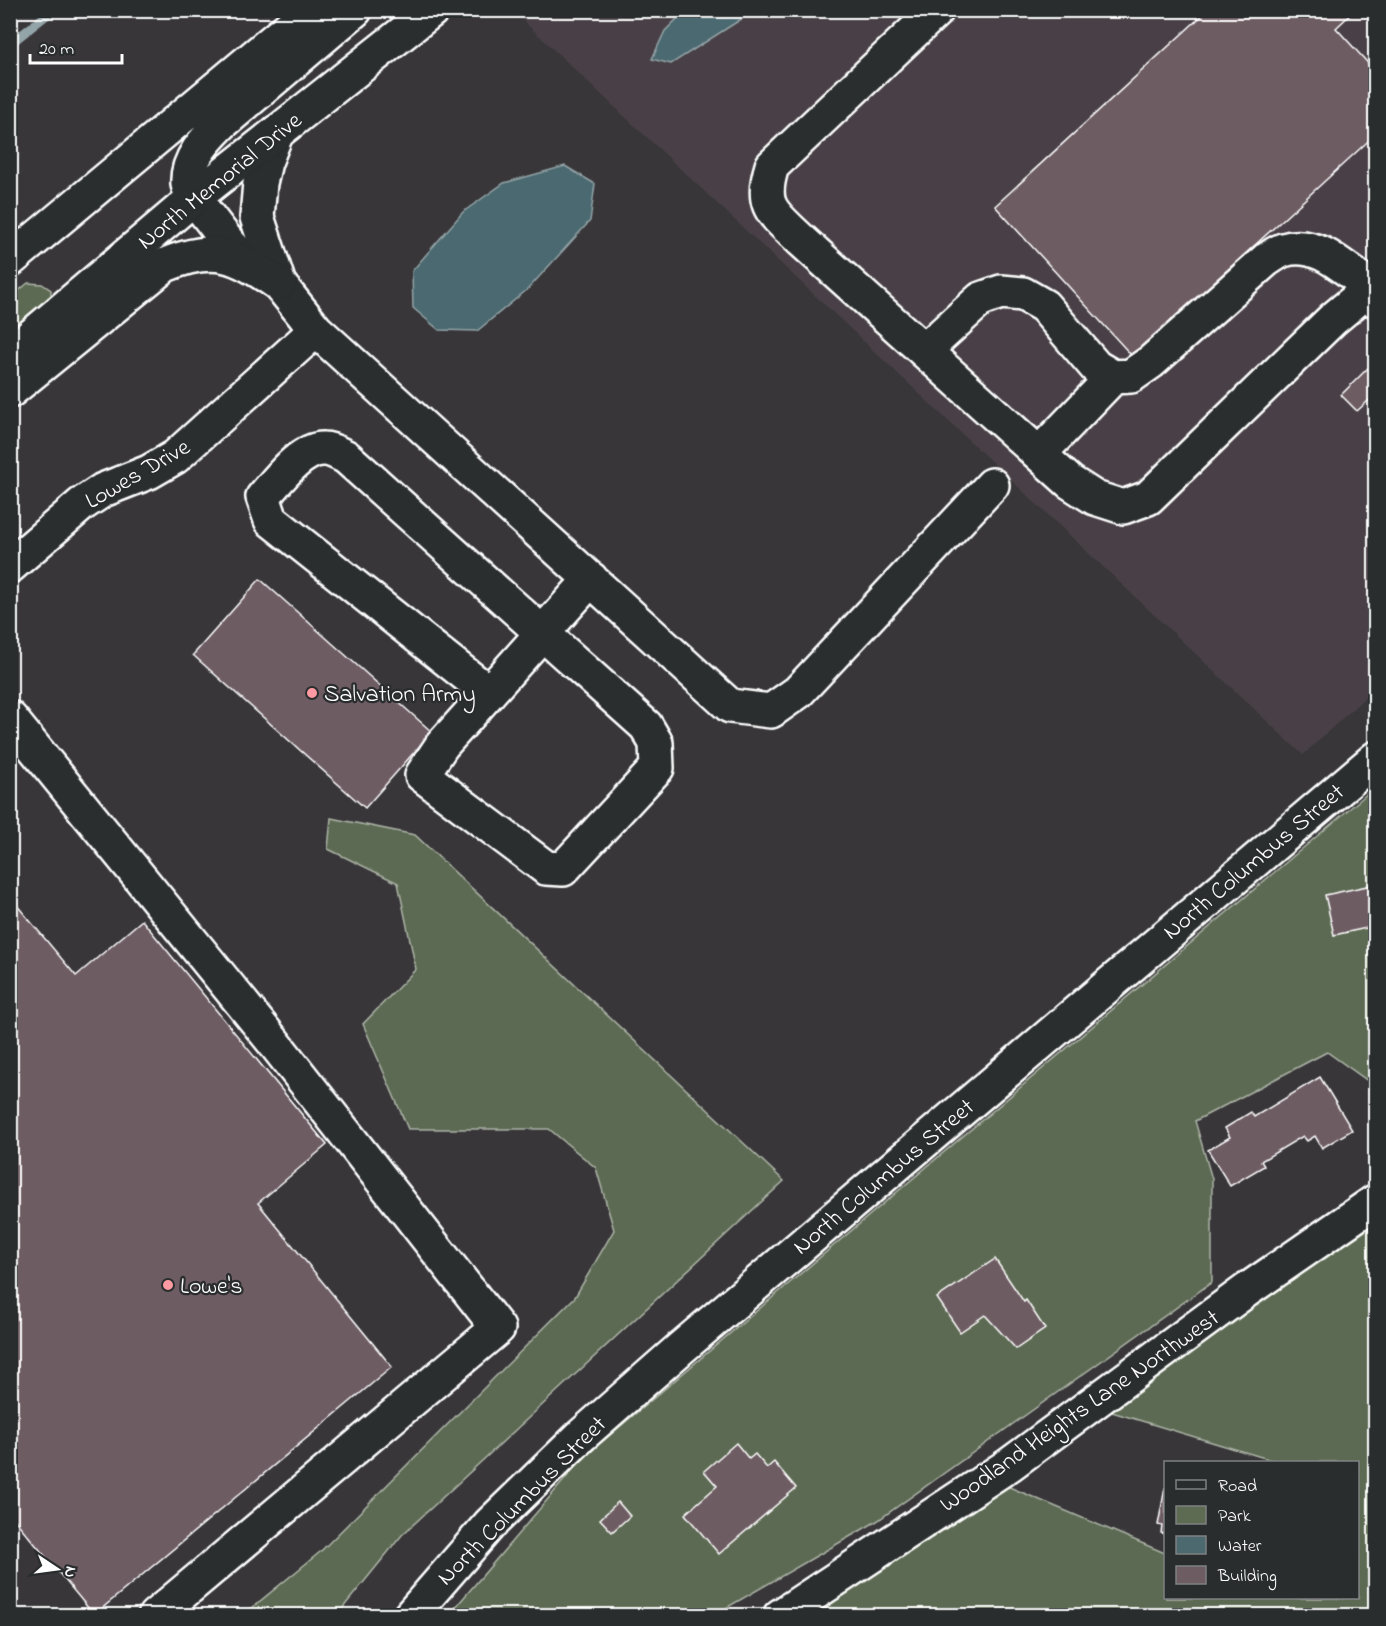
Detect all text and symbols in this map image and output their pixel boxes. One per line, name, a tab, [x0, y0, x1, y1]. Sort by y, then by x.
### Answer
scale bar	[30, 27, 122, 65]
text: 20 m	[39, 37, 74, 63]
street label: North Memorial Drive	[131, 104, 311, 259]
street label: Lowes Drive	[79, 431, 198, 519]
place label: Salvation Army	[324, 678, 476, 714]
marker: Salvation Army	[305, 686, 319, 700]
street label: North Columbus Street	[1156, 776, 1353, 950]
street label: North Columbus Street	[786, 1091, 983, 1265]
place label: Lowe's	[180, 1270, 243, 1305]
marker: Lowe's	[161, 1278, 175, 1292]
street label: Woodland Heights Lane Northwest	[933, 1302, 1228, 1522]
street label: North Columbus Street	[430, 1409, 616, 1595]
legend	[1164, 1461, 1359, 1599]
text: Road	[1218, 1474, 1257, 1500]
text: Park	[1218, 1504, 1251, 1530]
text: Water	[1218, 1534, 1262, 1560]
north arrow	[27, 1539, 87, 1599]
text: N	[57, 1564, 83, 1580]
text: Building	[1217, 1564, 1277, 1591]

